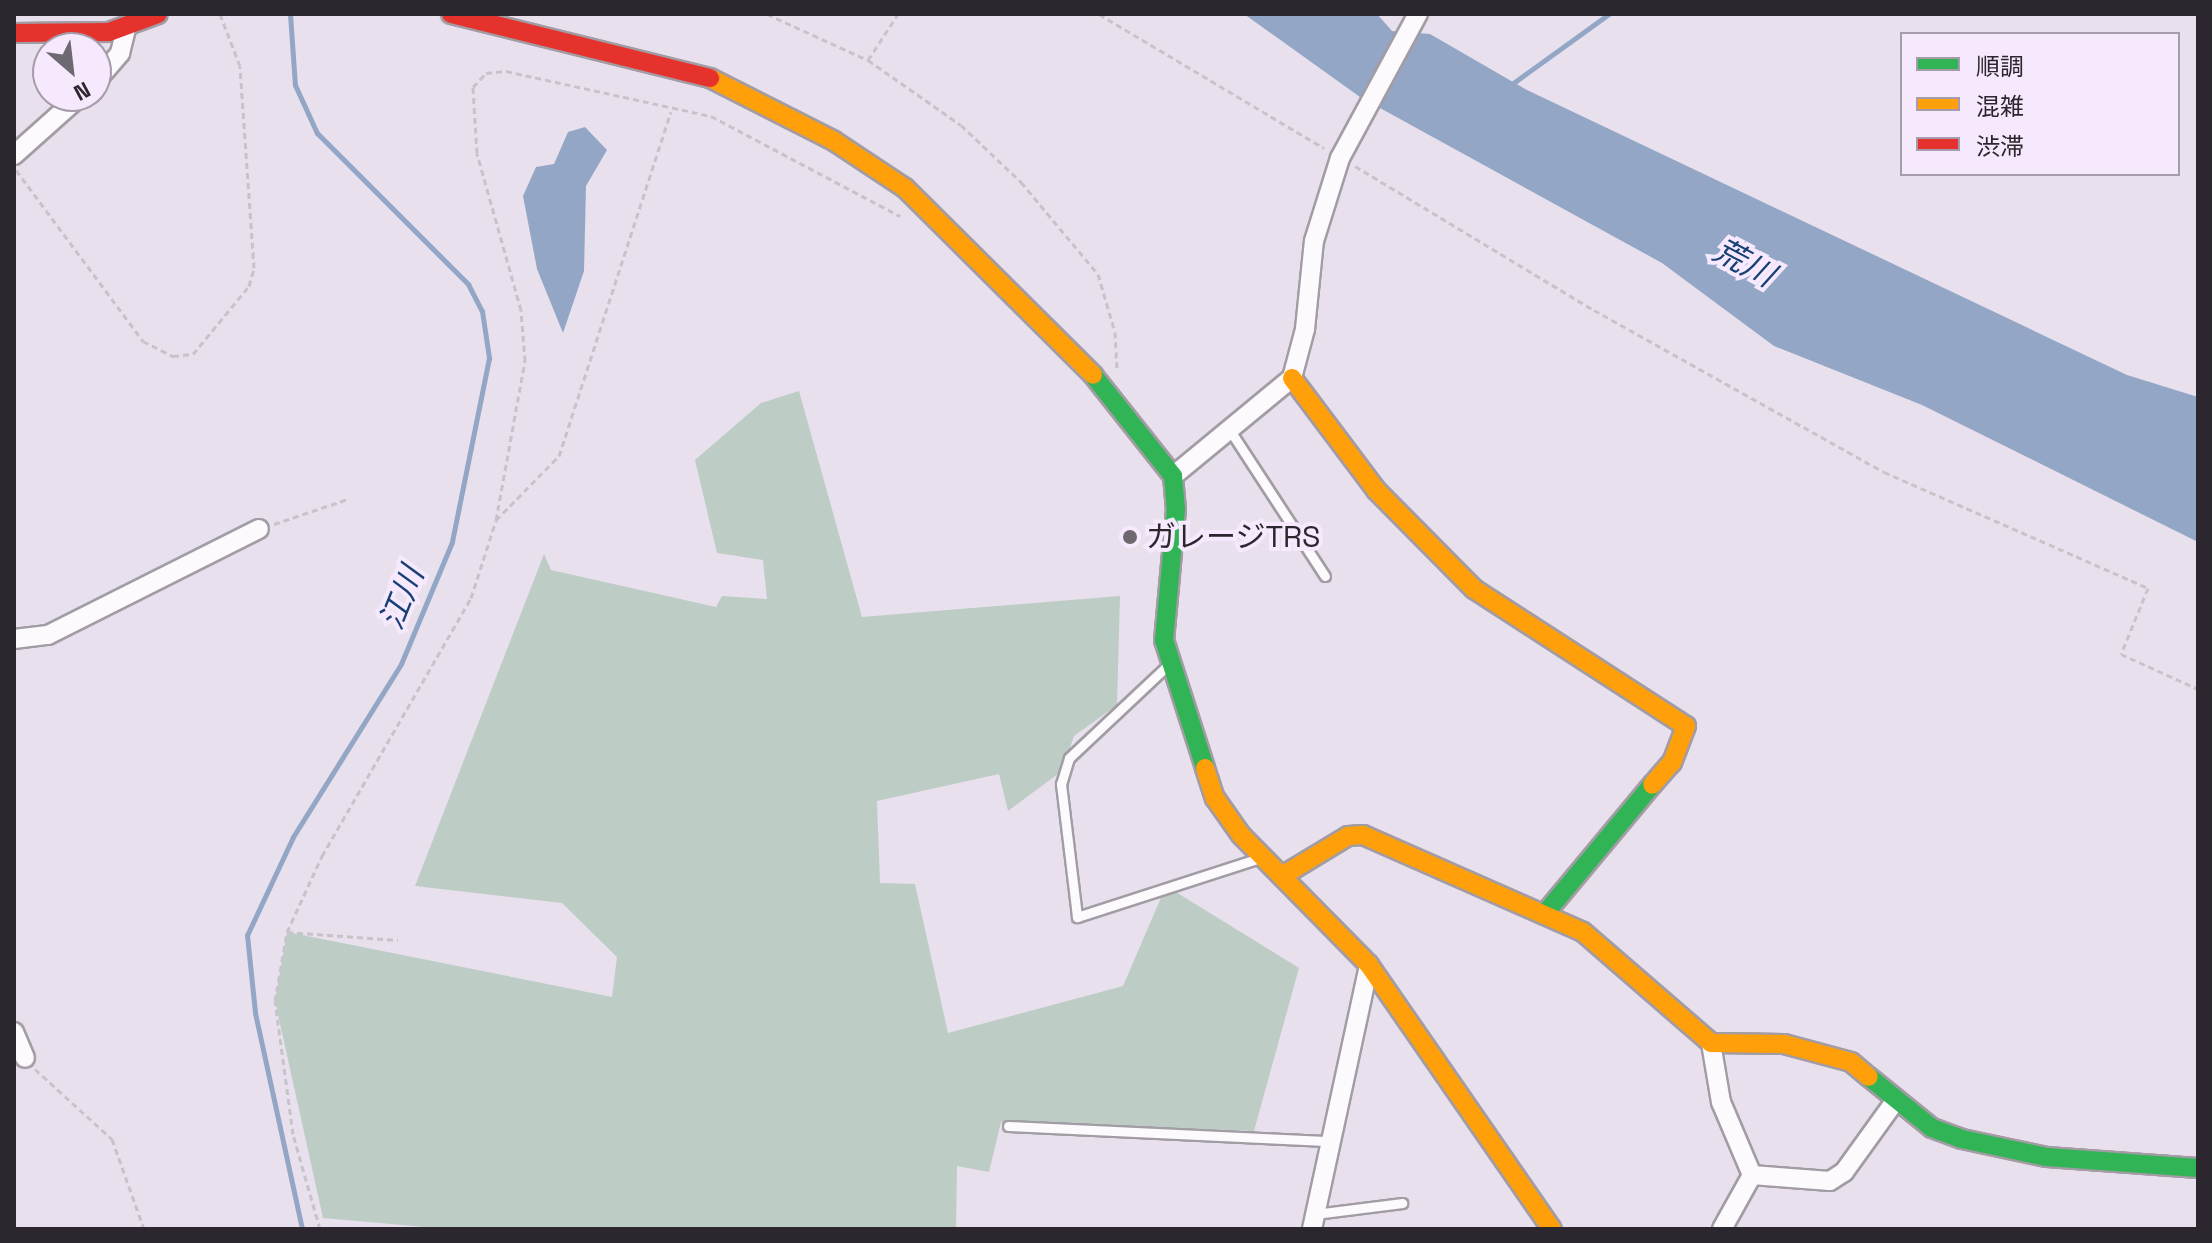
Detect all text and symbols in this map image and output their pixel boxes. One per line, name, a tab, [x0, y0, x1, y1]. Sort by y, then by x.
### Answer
north arrow	[32, 32, 112, 112]
legend	[1900, 32, 2180, 176]
text: 順調	[1976, 51, 2024, 82]
text: N	[69, 76, 95, 107]
text: 混雑	[1976, 91, 2024, 122]
text: 渋滞	[1976, 131, 2024, 162]
water label: 荒川	[1707, 231, 1781, 295]
place label: ガレージTRS	[1146, 519, 1321, 555]
marker: ガレージTRS	[1121, 528, 1139, 546]
water label: 江川	[372, 561, 432, 635]

